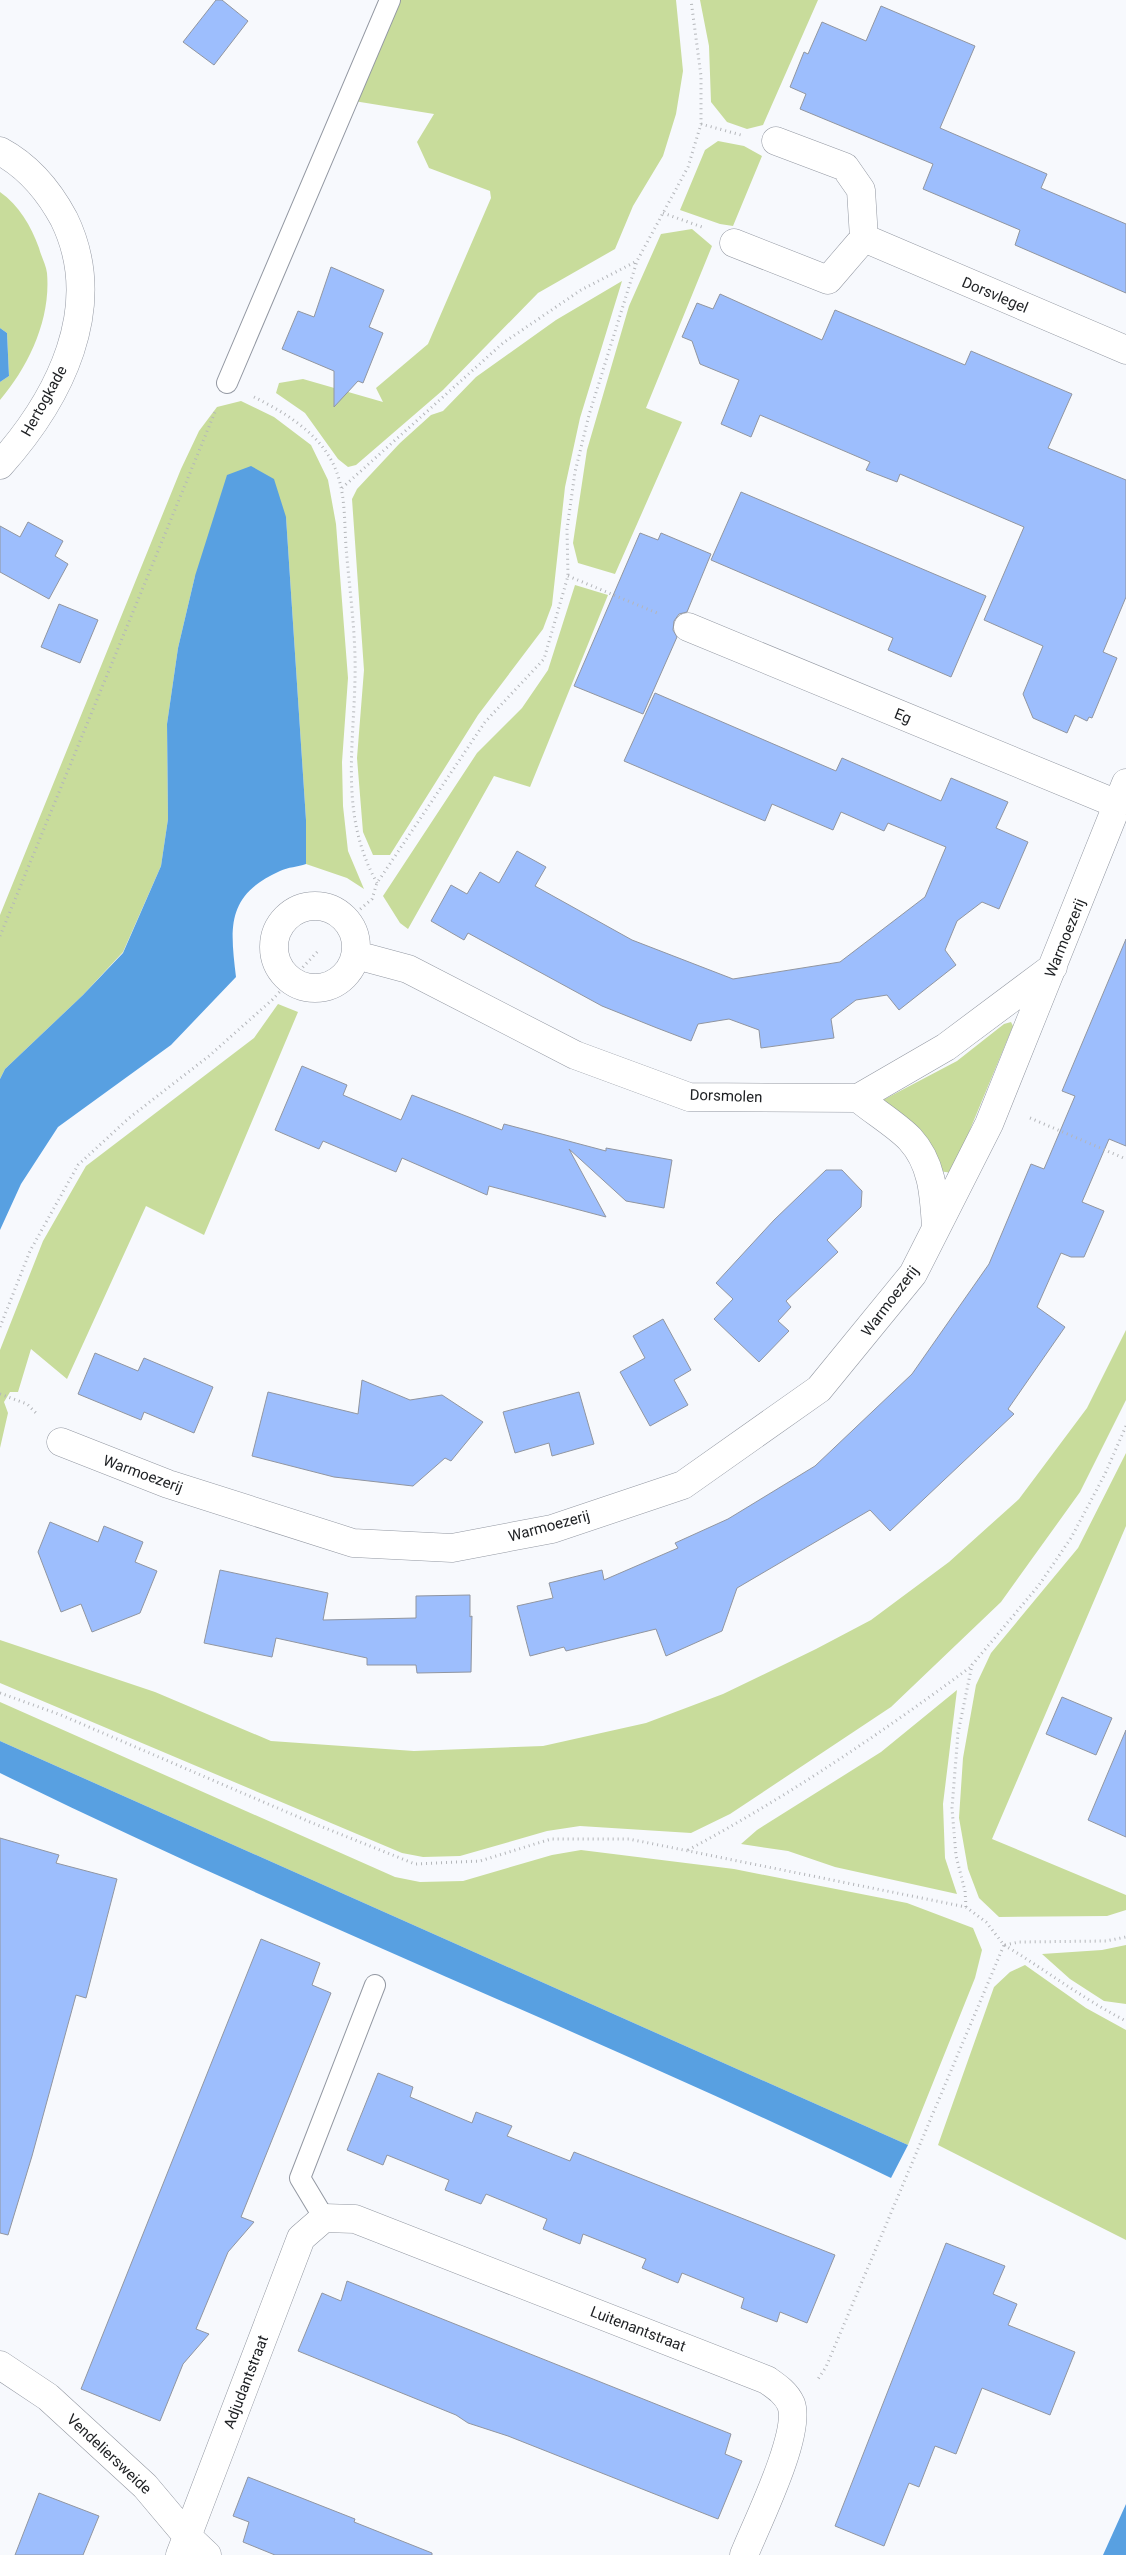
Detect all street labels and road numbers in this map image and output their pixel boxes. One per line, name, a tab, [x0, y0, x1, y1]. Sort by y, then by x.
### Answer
street label: Dorsvlegel	[959, 273, 1031, 317]
street label: Hertogkade	[17, 362, 71, 439]
street label: Eg	[892, 705, 914, 727]
street label: Warmoezerij	[1041, 896, 1089, 980]
street label: Dorsmolen	[689, 1086, 763, 1106]
street label: Warmoezerij	[858, 1262, 922, 1340]
street label: Warmoezerij	[101, 1451, 185, 1497]
street label: Warmoezerij	[506, 1506, 592, 1546]
street label: Luitenantstraat	[588, 2303, 688, 2356]
street label: Adjudantstraat	[220, 2333, 272, 2431]
street label: Vendeliersweide	[63, 2410, 155, 2498]

